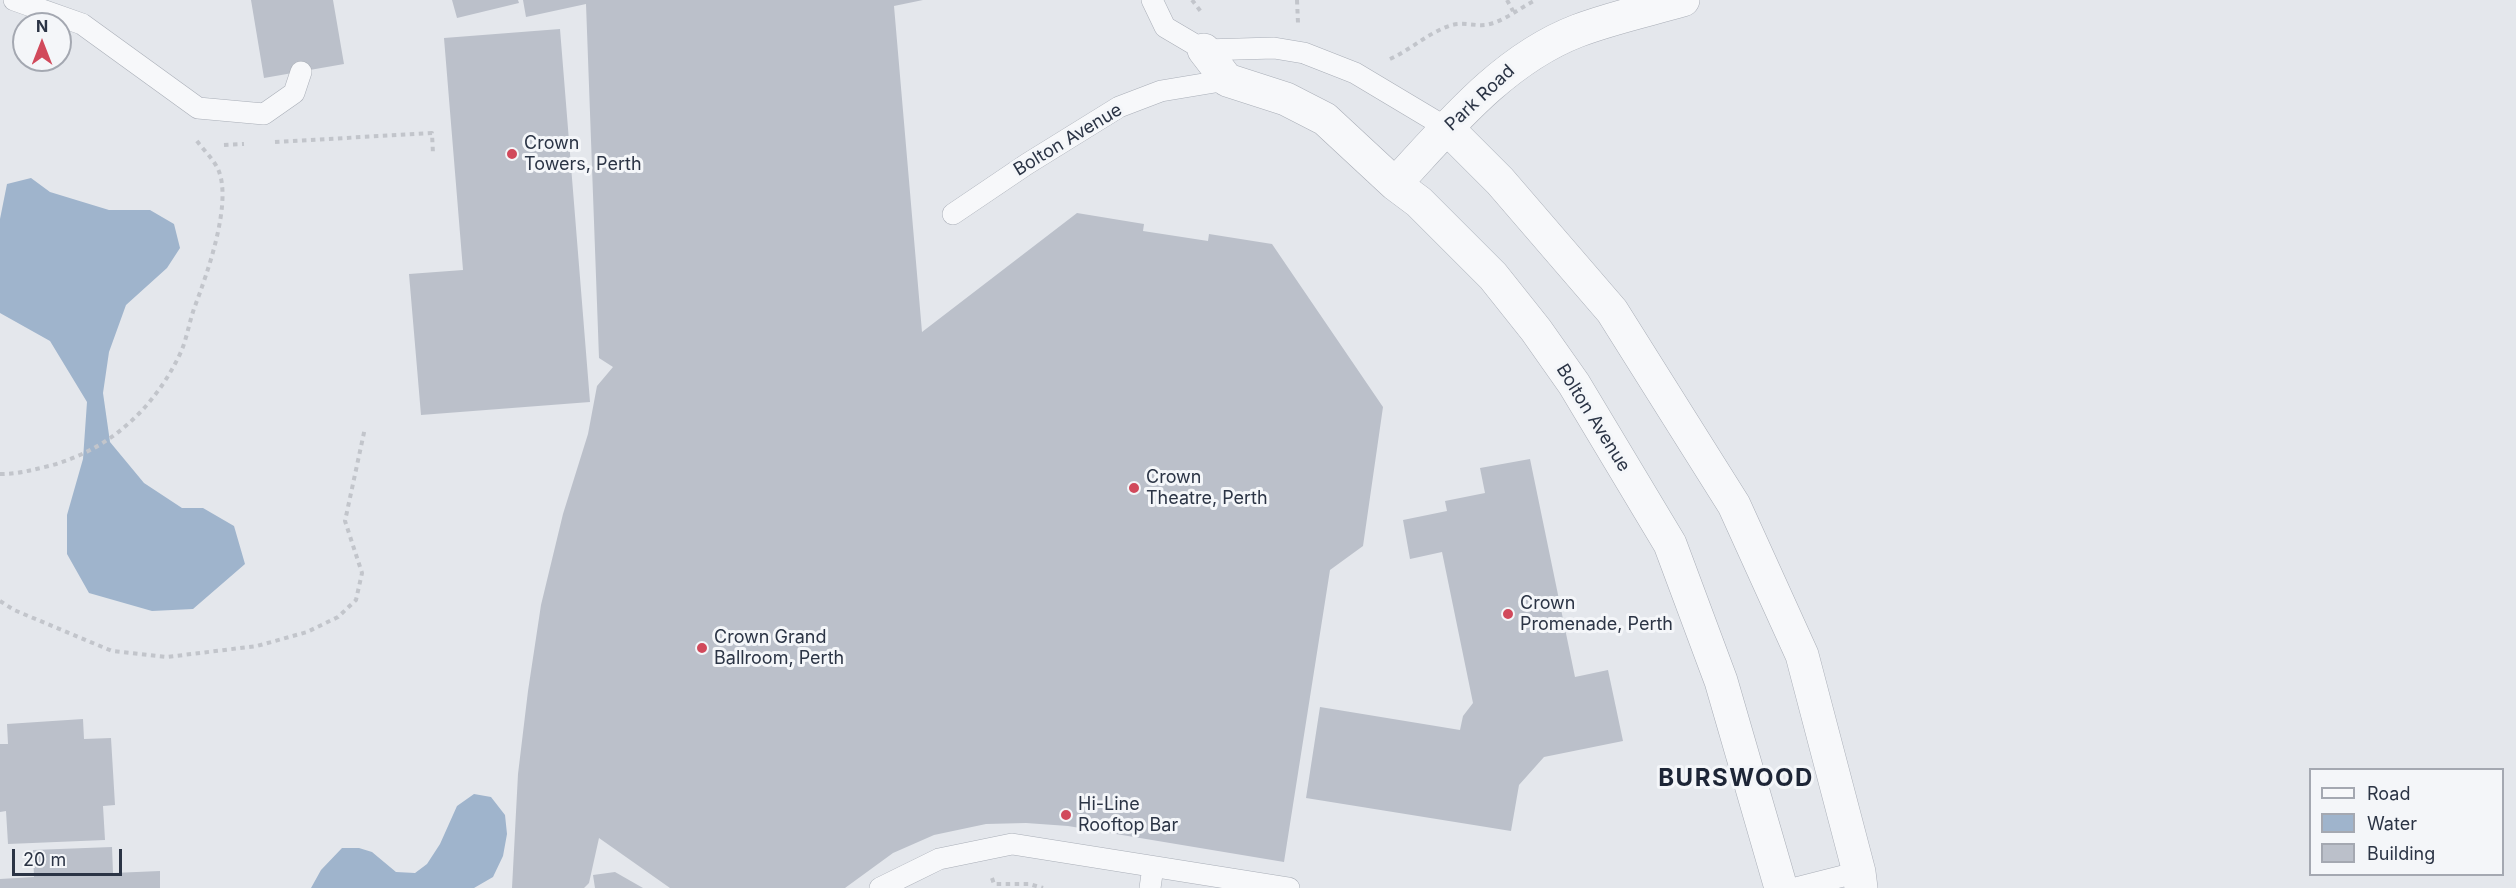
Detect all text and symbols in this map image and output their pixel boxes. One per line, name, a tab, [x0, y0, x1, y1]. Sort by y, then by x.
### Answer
north arrow	[12, 12, 72, 72]
text: N	[36, 16, 48, 36]
street label: Park Road	[1441, 60, 1519, 136]
street label: Bolton Avenue	[1010, 99, 1126, 181]
place label: Crown Towers, Perth	[524, 133, 642, 176]
marker: Crown Towers, Perth	[505, 147, 519, 161]
street label: Bolton Avenue	[1551, 360, 1635, 476]
place label: Crown Theatre, Perth	[1146, 467, 1268, 510]
marker: Crown Theatre, Perth	[1127, 481, 1141, 495]
place label: Crown Promenade, Perth	[1520, 593, 1673, 636]
marker: Crown Promenade, Perth	[1501, 607, 1515, 621]
place label: Crown Grand Ballroom, Perth	[714, 627, 844, 670]
marker: Crown Grand Ballroom, Perth	[695, 641, 709, 655]
district label: BURSWOOD	[1658, 765, 1814, 793]
legend	[2309, 768, 2504, 876]
text: Road	[2367, 783, 2410, 804]
place label: Hi-Line Rooftop Bar	[1078, 794, 1178, 836]
marker: Hi-Line Rooftop Bar	[1059, 808, 1073, 822]
text: Water	[2367, 813, 2417, 834]
scale bar	[15, 837, 124, 875]
text: Building	[2367, 843, 2435, 864]
text: 20 m	[23, 849, 66, 870]

